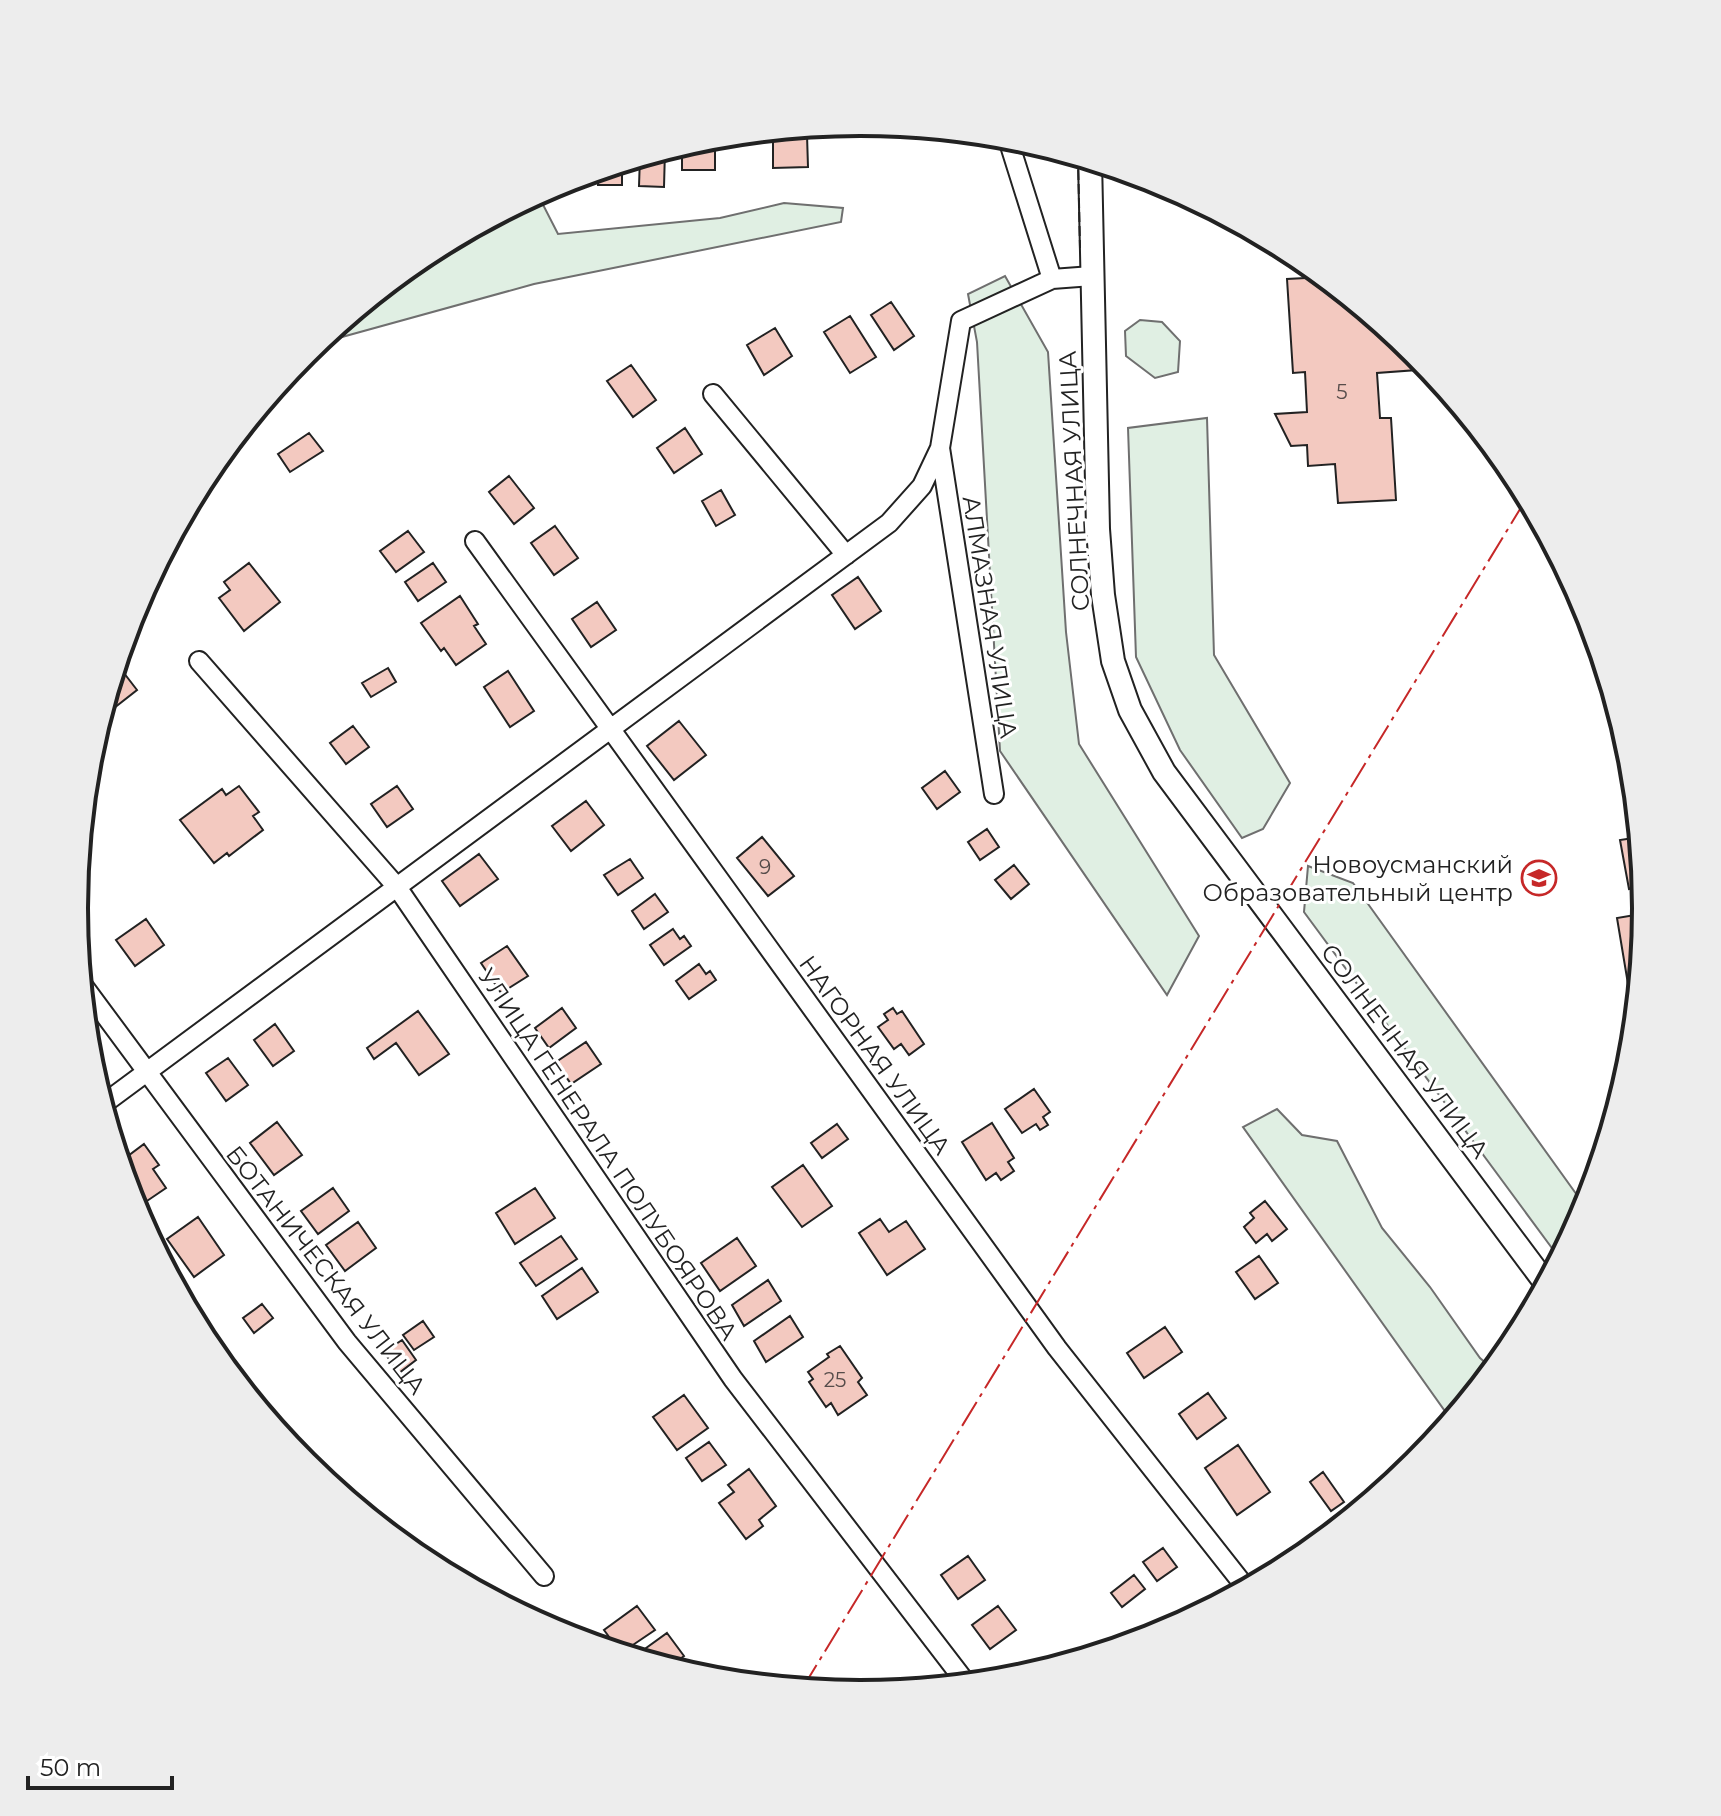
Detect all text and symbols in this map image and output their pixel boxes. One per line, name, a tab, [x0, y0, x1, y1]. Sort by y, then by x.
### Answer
street label: СОЛНЕЧНАЯ УЛИЦА	[1053, 350, 1095, 612]
house number: 5	[1336, 380, 1348, 404]
street label: АЛМАЗНАЯ УЛИЦА	[956, 494, 1024, 741]
place label: Новоусманский Образовательный центр	[1203, 850, 1513, 907]
house number: 9	[759, 855, 771, 879]
school or university icon: Новоусманский Образовательный центр	[1520, 859, 1558, 897]
street label: СОЛНЕЧНАЯ УЛИЦА	[1315, 938, 1495, 1164]
street label: НАГОРНАЯ УЛИЦА	[793, 950, 957, 1160]
street label: УЛИЦА ГЕНЕРАЛА ПОЛУБОЯРОВА	[472, 963, 744, 1346]
street label: БОТАНИЧЕСКАЯ УЛИЦА	[220, 1140, 432, 1400]
house number: 25	[824, 1368, 846, 1392]
scale bar	[28, 1740, 172, 1790]
text: 50 m	[40, 1753, 101, 1782]

